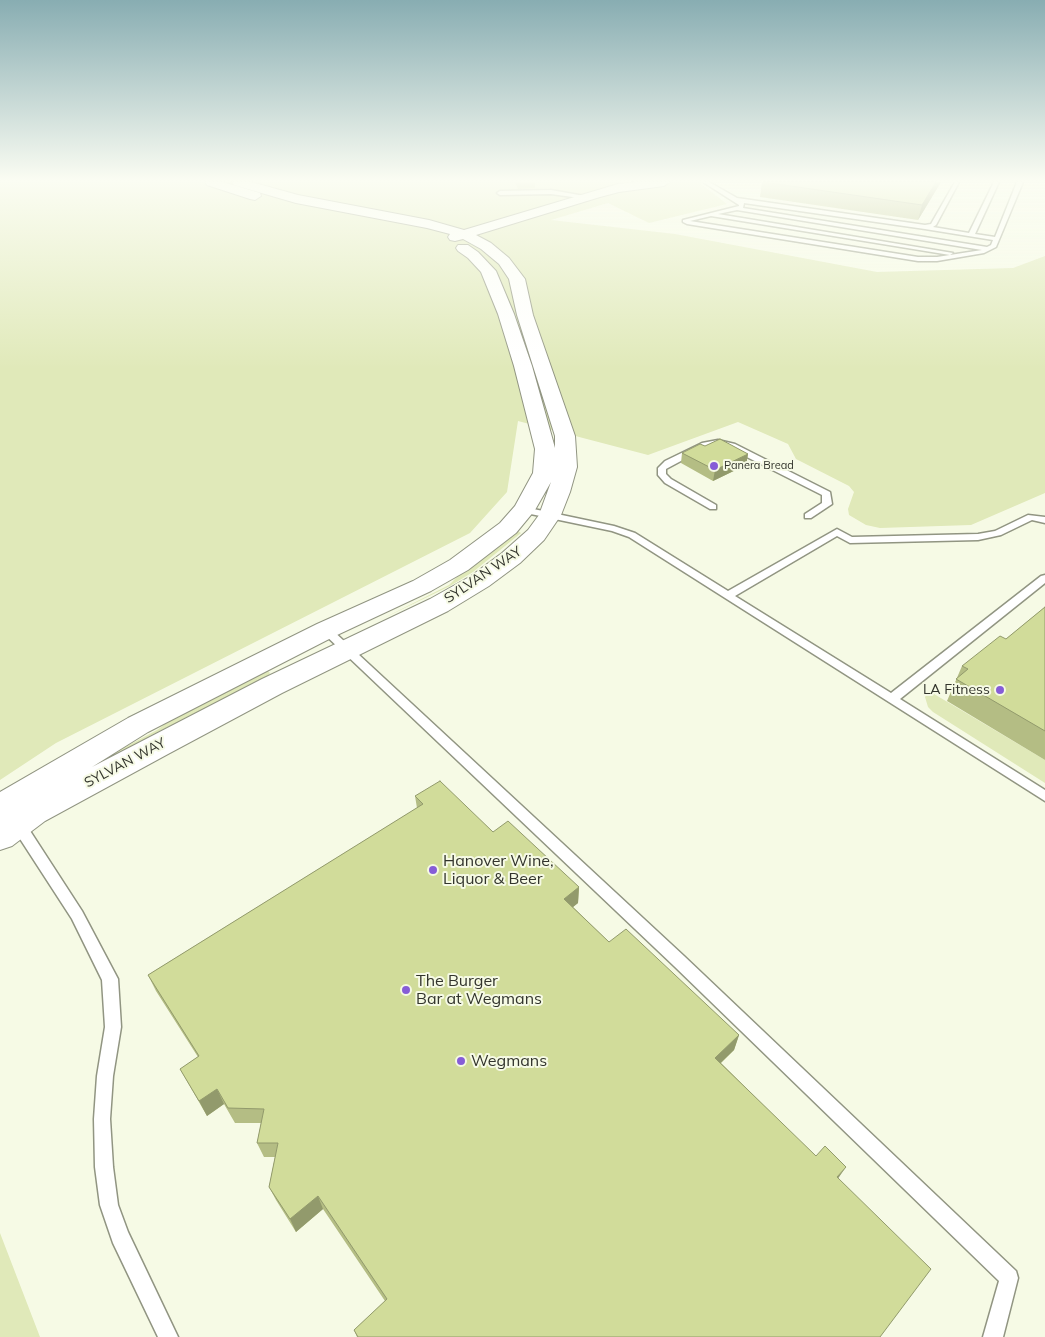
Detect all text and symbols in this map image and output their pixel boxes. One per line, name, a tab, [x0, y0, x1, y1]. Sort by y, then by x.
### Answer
place label: Panera Bread	[724, 459, 794, 473]
marker: Panera Bread	[708, 460, 720, 472]
street label: SYLVAN WAY	[441, 543, 525, 607]
place label: LA Fitness	[923, 682, 990, 698]
marker: LA Fitness	[994, 684, 1006, 696]
street label: SYLVAN WAY	[82, 735, 168, 791]
place label: Hanover Wine, Liquor & Beer	[443, 851, 554, 889]
marker: Hanover Wine, Liquor & Beer	[427, 864, 439, 876]
place label: The Burger Bar at Wegmans	[416, 971, 542, 1009]
marker: The Burger Bar at Wegmans	[400, 984, 412, 996]
place label: Wegmans	[471, 1051, 547, 1071]
marker: Wegmans	[455, 1055, 467, 1067]

